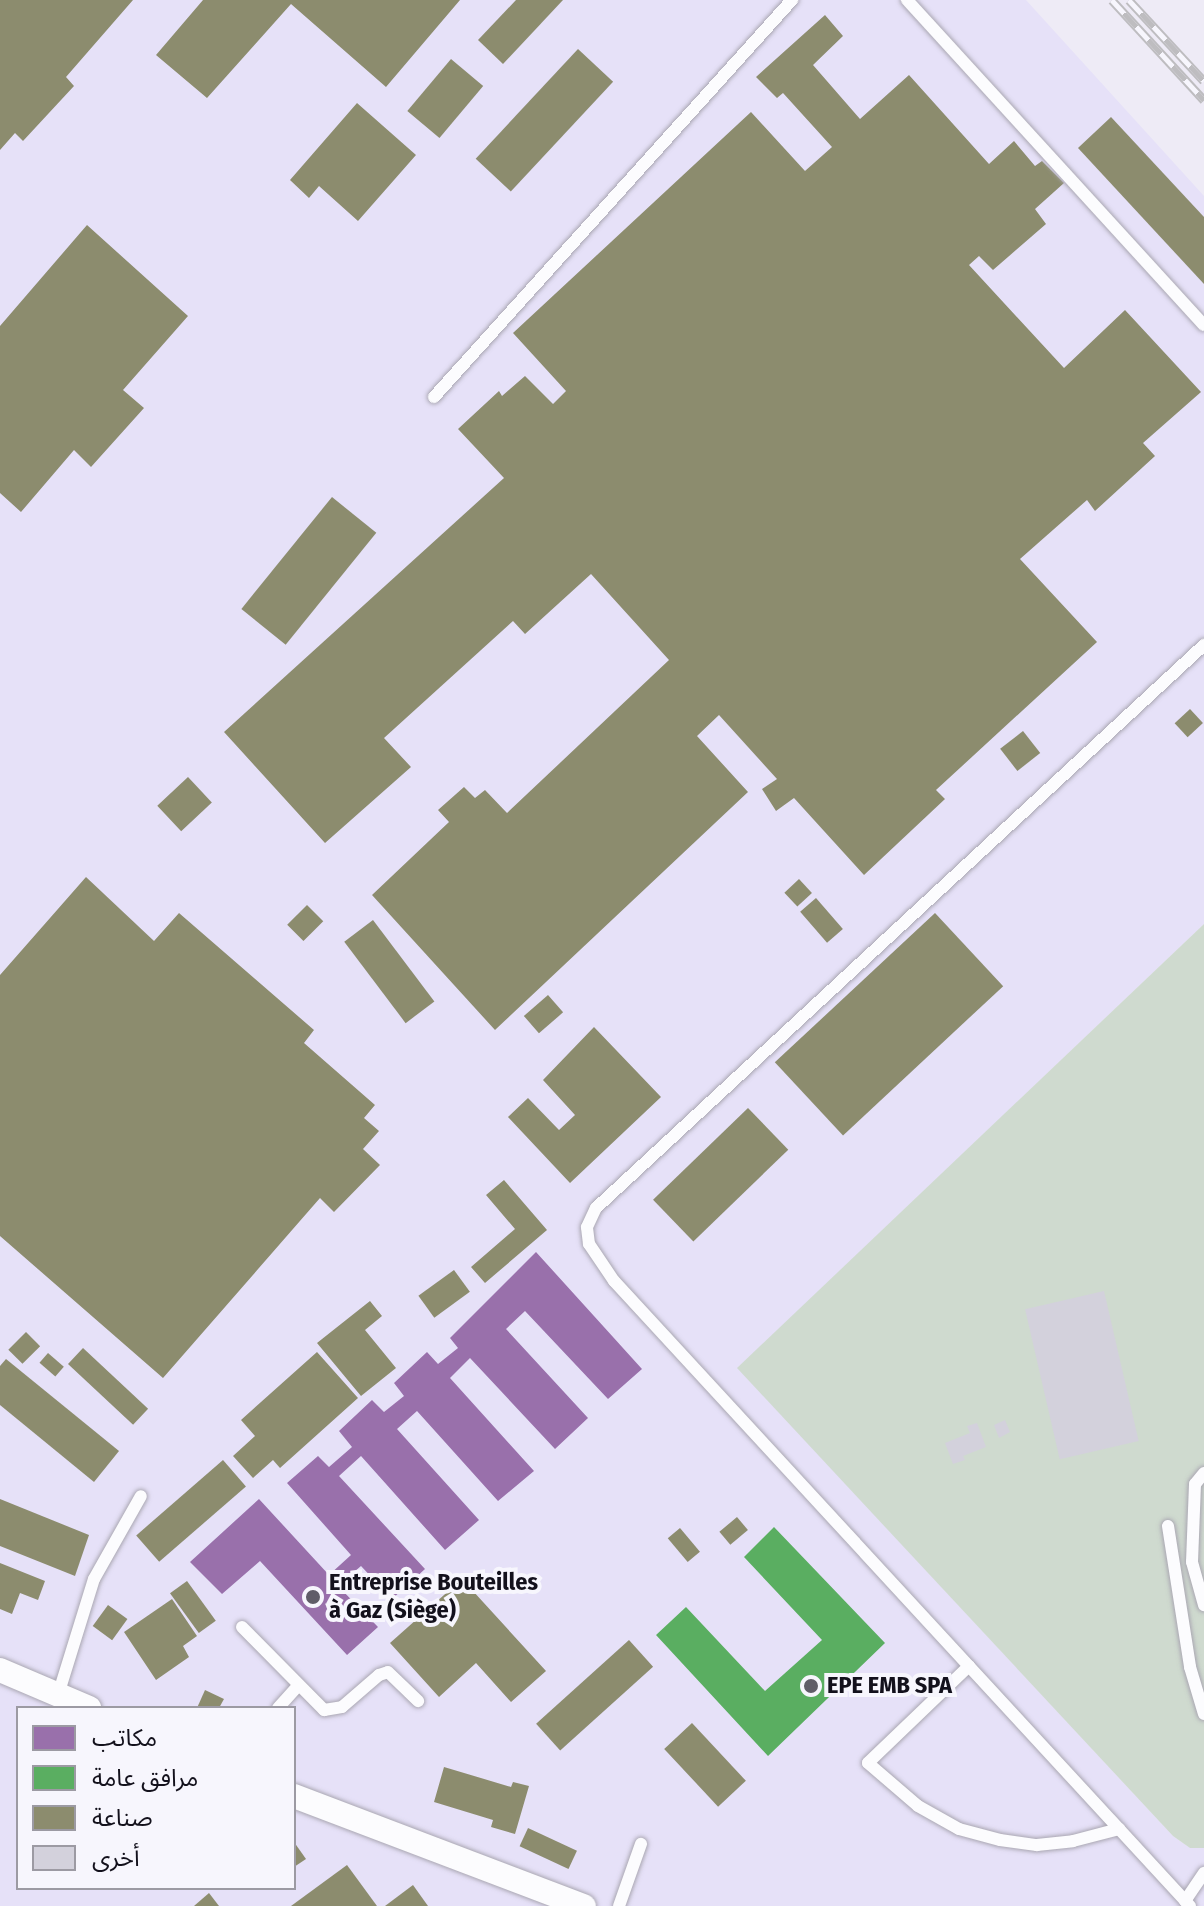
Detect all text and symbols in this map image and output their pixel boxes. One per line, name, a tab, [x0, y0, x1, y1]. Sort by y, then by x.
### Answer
place label: Entreprise Bouteilles à Gaz (Siège)	[329, 1569, 538, 1625]
marker: Entreprise Bouteilles à Gaz (Siège)	[304, 1588, 322, 1606]
place label: EPE EMB SPA	[827, 1672, 952, 1700]
marker: EPE EMB SPA	[802, 1677, 820, 1695]
legend	[16, 1706, 296, 1890]
text: مكاتب	[92, 1724, 157, 1752]
text: مرافق عامة	[92, 1764, 198, 1792]
text: صناعة	[92, 1804, 153, 1832]
text: أخرى	[92, 1844, 140, 1872]

